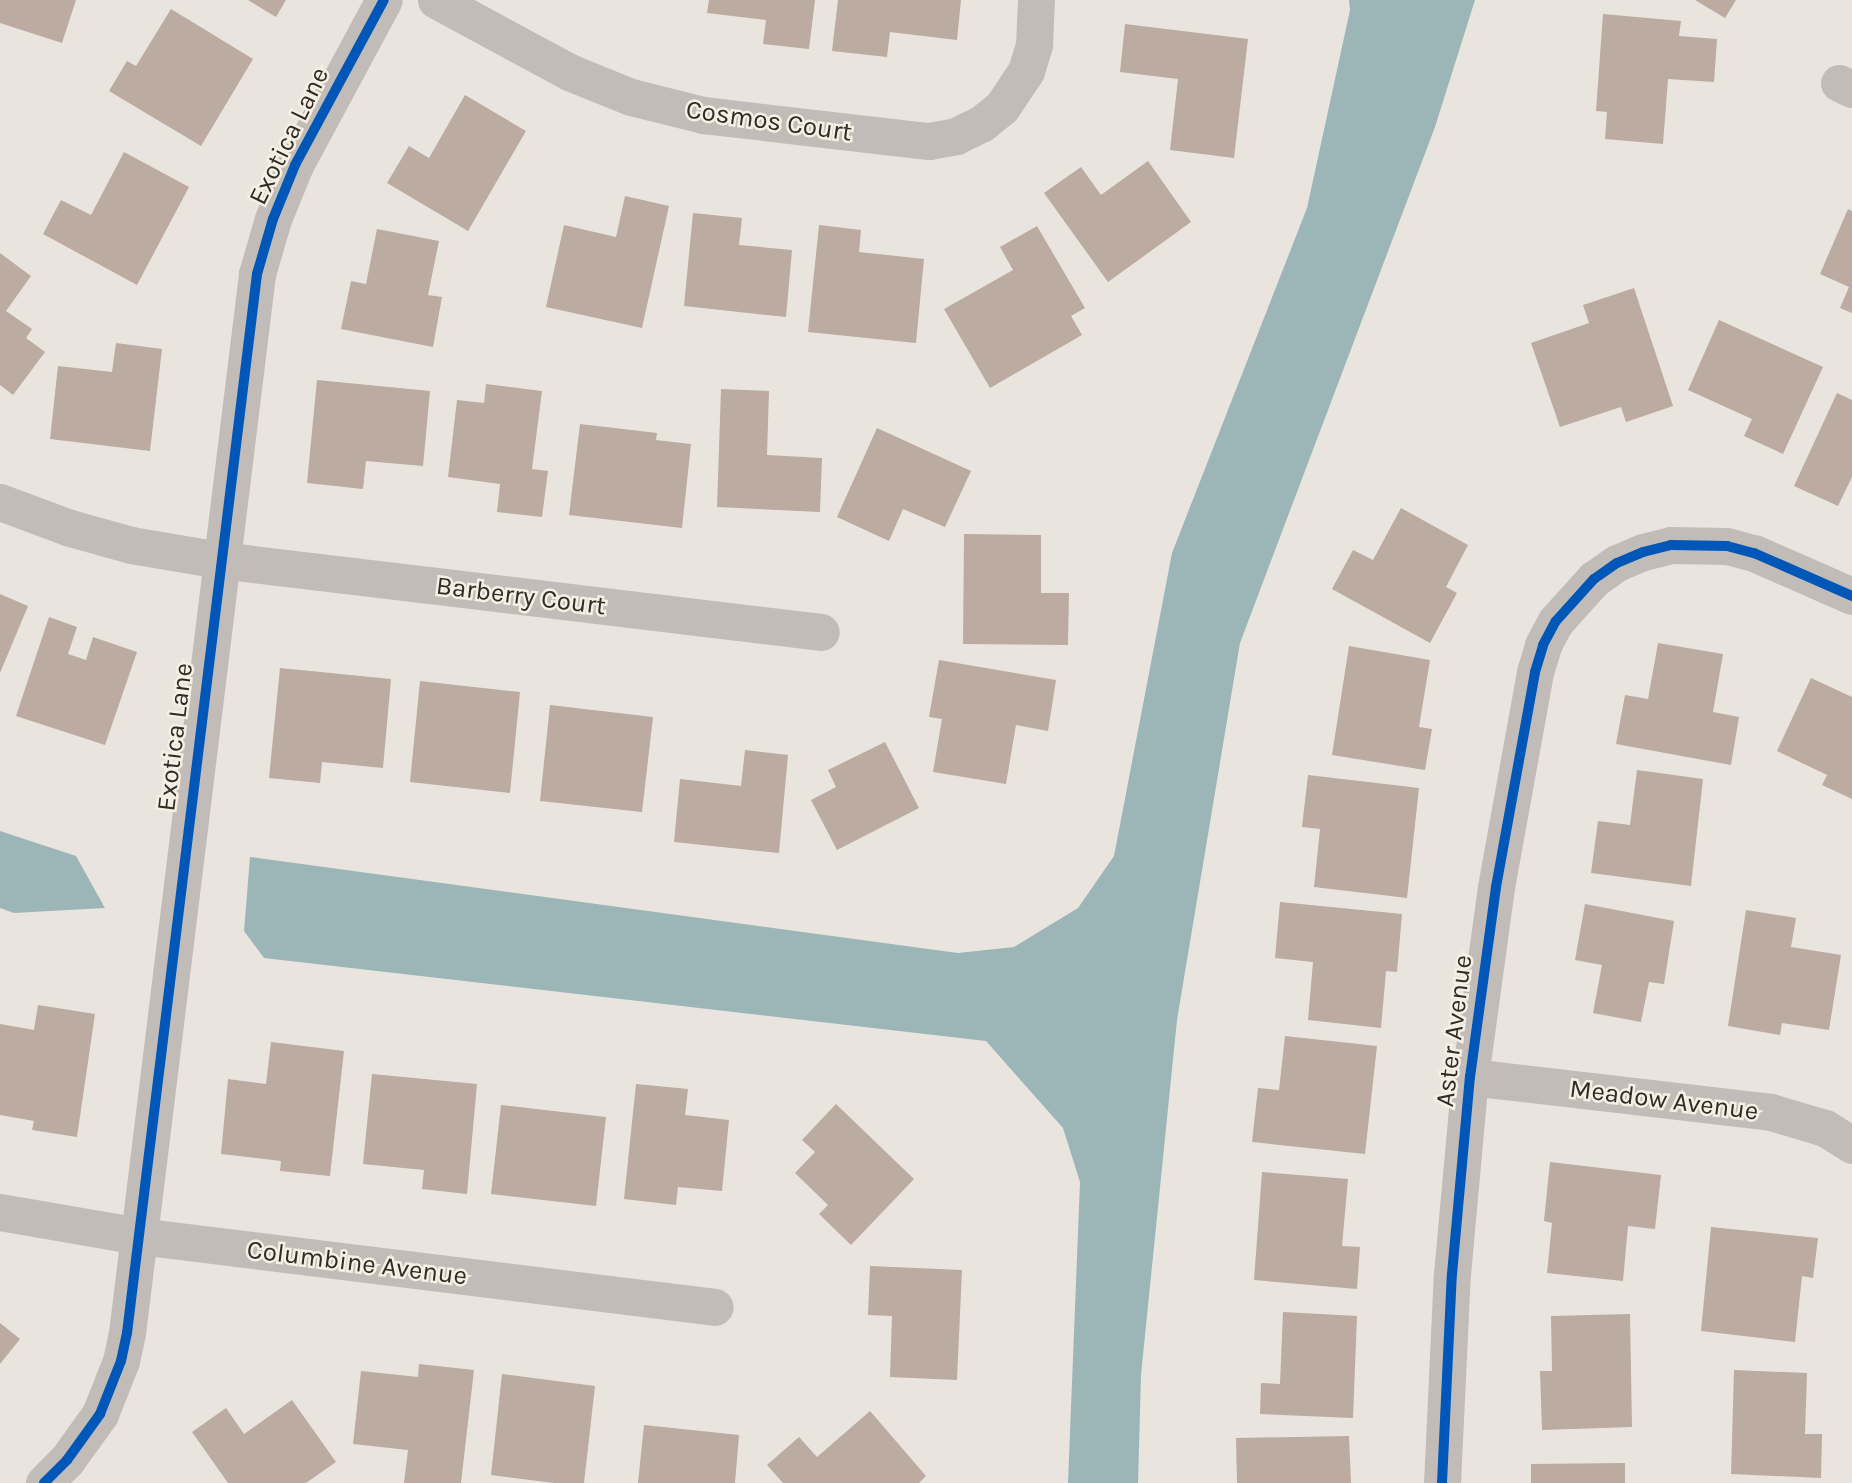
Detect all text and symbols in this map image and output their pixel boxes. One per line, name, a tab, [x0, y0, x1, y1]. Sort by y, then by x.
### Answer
street label: Exotica Lane	[242, 62, 336, 210]
street label: Cosmos Court	[684, 94, 854, 148]
street label: Barberry Court	[434, 570, 608, 622]
street label: Exotica Lane	[150, 661, 200, 813]
street label: Aster Avenue	[1429, 953, 1479, 1109]
street label: Meadow Avenue	[1568, 1073, 1760, 1127]
street label: Columbine Avenue	[245, 1234, 469, 1292]

